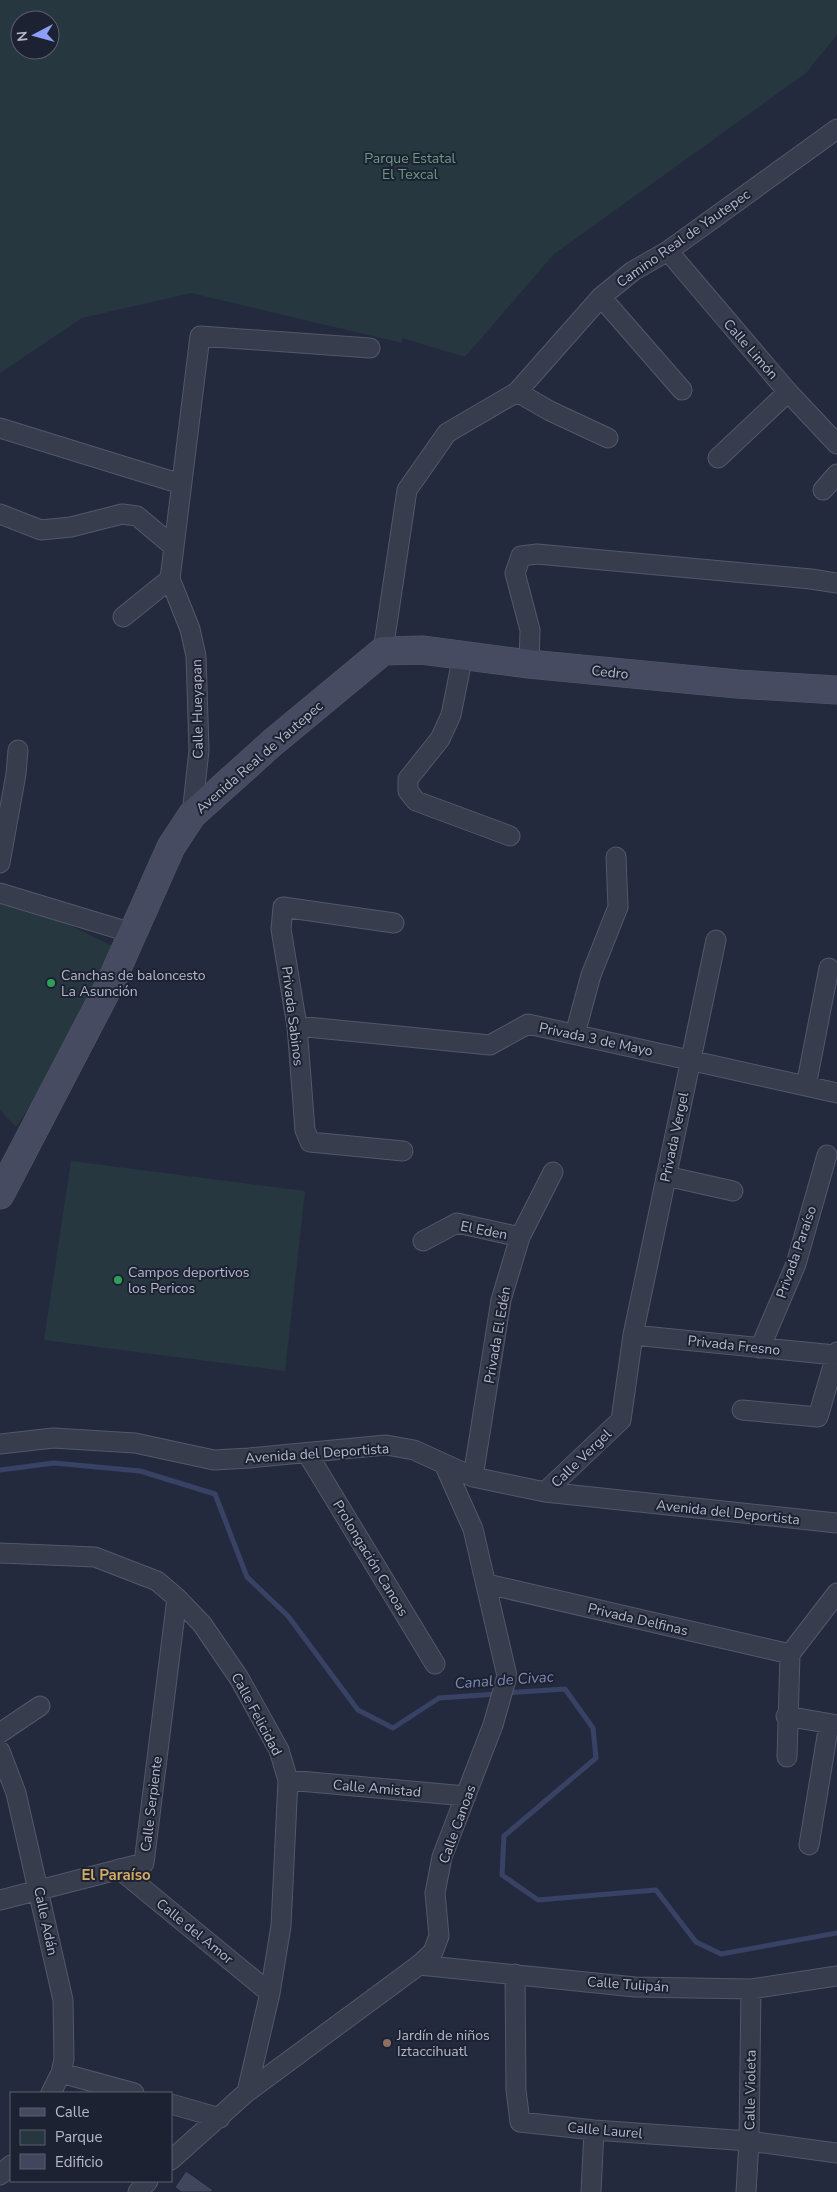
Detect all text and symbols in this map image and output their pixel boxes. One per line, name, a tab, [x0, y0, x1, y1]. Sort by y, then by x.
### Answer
north arrow	[10, 10, 60, 60]
text: N	[13, 30, 33, 43]
park label: Parque Estatal El Texcal	[364, 149, 457, 184]
street label: Camino Real de Yautepec	[613, 185, 754, 292]
street label: Calle Limón	[719, 315, 782, 384]
street label: Calle Hueyapan	[187, 659, 208, 759]
street label: Cedro	[590, 661, 630, 684]
street label: Avenida Real de Yautepec	[192, 696, 327, 818]
street label: Privada Sabinos	[277, 965, 308, 1067]
place label: Canchas de baloncesto La Asunción	[61, 966, 206, 1001]
marker: Canchas de baloncesto La Asunción	[45, 977, 57, 989]
street label: Privada 3 de Mayo	[537, 1018, 655, 1061]
street label: Privada Vergel	[656, 1089, 693, 1184]
street label: Privada Paraíso	[772, 1203, 821, 1301]
street label: El Eden	[459, 1217, 509, 1244]
place label: Campos deportivos los Pericos	[128, 1263, 250, 1298]
marker: Campos deportivos los Pericos	[112, 1274, 124, 1286]
street label: Privada El Edén	[480, 1285, 515, 1385]
street label: Privada Fresno	[687, 1331, 781, 1360]
street label: Calle Vergel	[547, 1424, 616, 1492]
street label: Avenida del Deportista	[244, 1439, 390, 1468]
street label: Avenida del Deportista	[655, 1496, 801, 1529]
street label: Prolongación Canoas	[328, 1497, 413, 1620]
street label: Privada Delfinas	[586, 1599, 690, 1640]
water label: Canal de Civac	[454, 1667, 554, 1693]
street label: Calle Felicidad	[227, 1669, 286, 1759]
street label: Calle Serpiente	[136, 1755, 167, 1853]
street label: Calle Amistad	[332, 1775, 422, 1802]
street label: Calle Canoas	[434, 1782, 481, 1866]
district label: El Paraíso	[81, 1865, 151, 1885]
street label: Calle Adán	[29, 1885, 62, 1957]
street label: Calle del Amor	[152, 1894, 237, 1968]
street label: Calle Tulipán	[586, 1972, 670, 1997]
place label: Jardín de niños Iztaccihuatl	[396, 2026, 490, 2061]
marker: Jardín de niños Iztaccihuatl	[381, 2037, 393, 2049]
street label: Calle Violeta	[740, 2050, 761, 2130]
legend	[10, 2092, 172, 2182]
text: Calle	[55, 2102, 90, 2122]
street label: Calle Laurel	[567, 2118, 644, 2143]
text: Parque	[55, 2127, 103, 2147]
text: Edificio	[55, 2152, 103, 2172]

